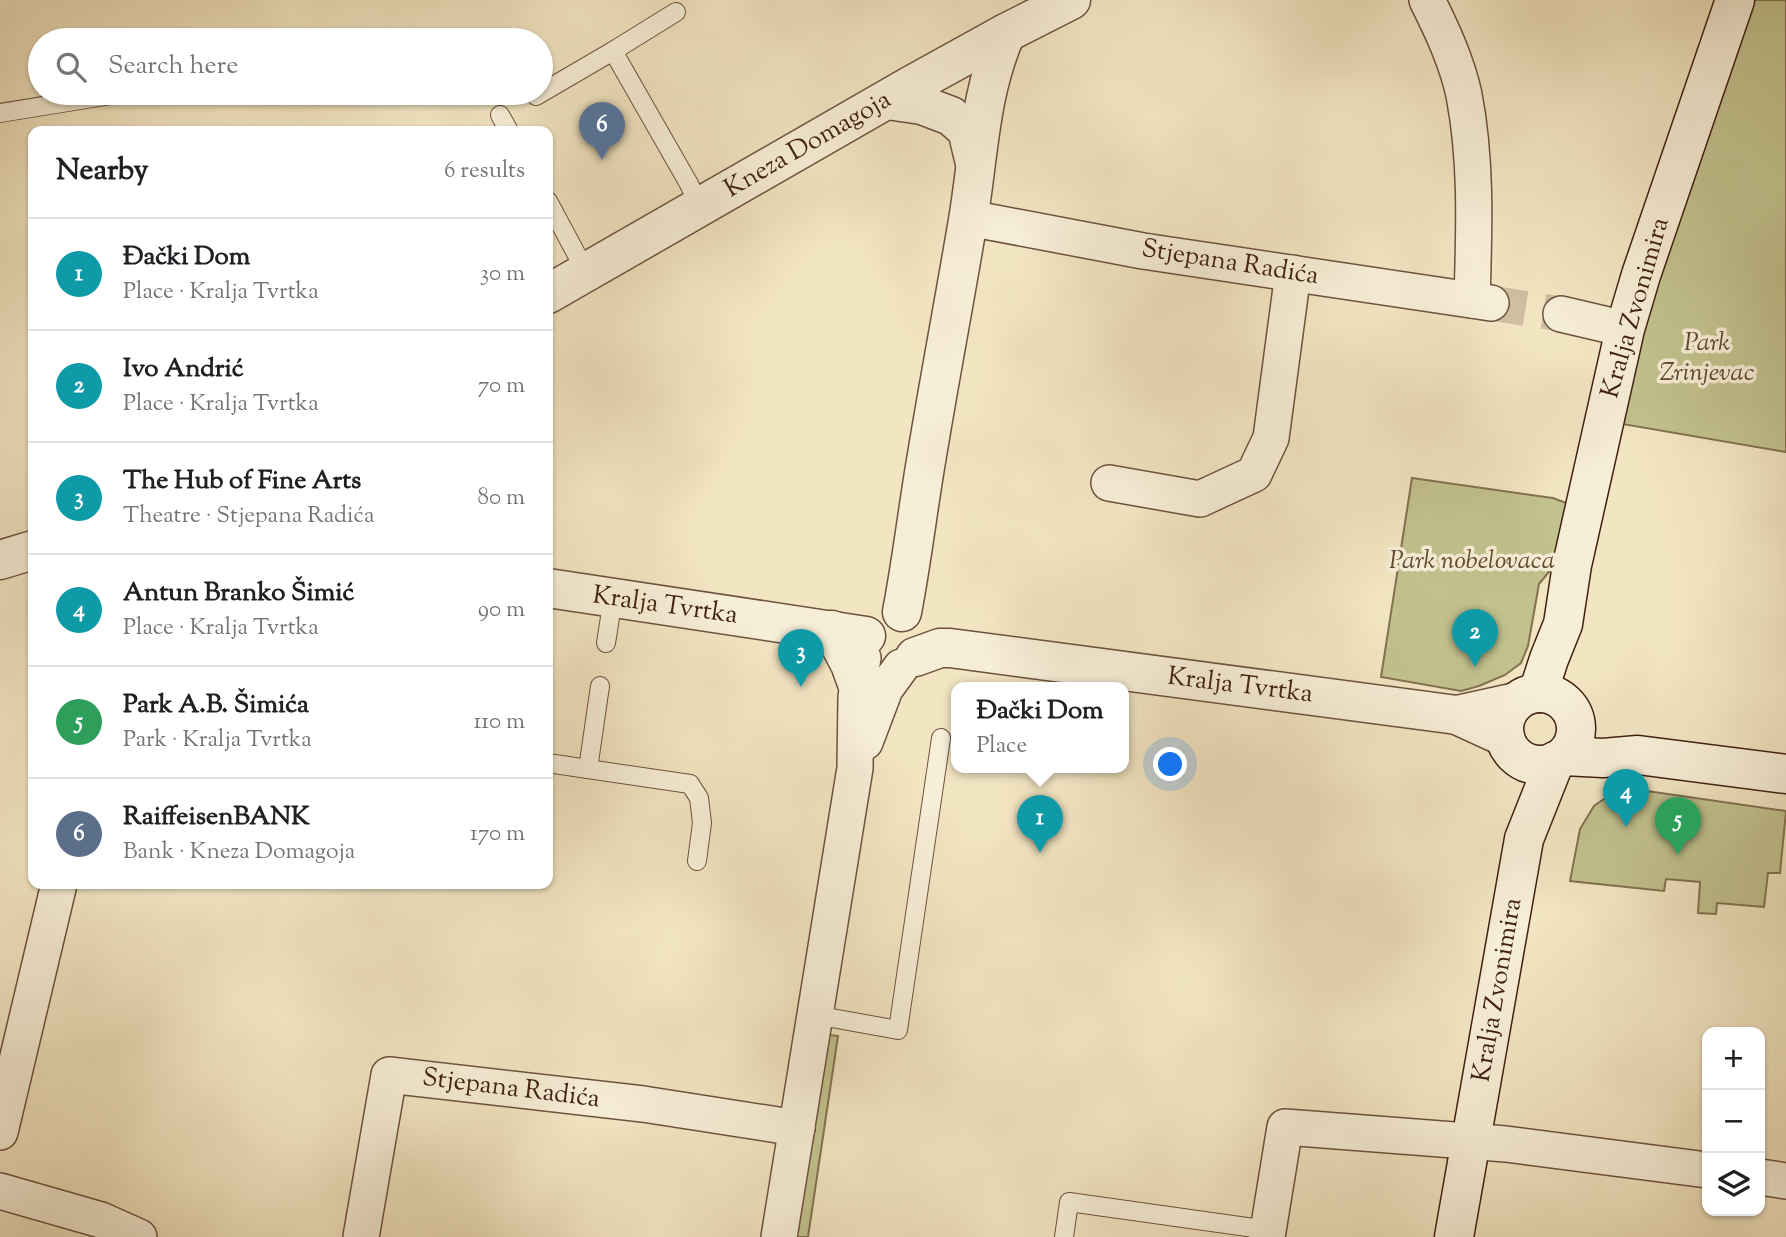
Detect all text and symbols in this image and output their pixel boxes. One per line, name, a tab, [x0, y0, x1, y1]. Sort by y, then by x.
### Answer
search box	[28, 28, 553, 105]
icon: search	[52, 48, 90, 86]
text: Search here	[108, 48, 238, 85]
street label: Kneza Domagoja	[718, 82, 898, 208]
pin: 6	[579, 102, 625, 160]
text: Nearby	[56, 150, 148, 193]
text: 6 results	[444, 155, 525, 188]
street label: Kralja Zvonimira	[1593, 213, 1679, 403]
street label: Stjepana Radića	[1139, 231, 1321, 295]
text: Đački Dom	[123, 239, 250, 276]
text: 1	[75, 258, 83, 291]
text: 30 m	[480, 258, 525, 291]
text: Place · Kralja Tvrtka	[123, 276, 319, 309]
park label: Park Zrinjevac	[1659, 325, 1755, 392]
text: Ivo Andrić	[123, 351, 244, 388]
text: 2	[74, 370, 84, 403]
text: 70 m	[478, 370, 525, 403]
text: Place · Kralja Tvrtka	[123, 388, 319, 421]
text: The Hub of Fine Arts	[123, 463, 361, 500]
text: 3	[74, 482, 84, 515]
text: 80 m	[477, 482, 525, 515]
text: Theatre · Stjepana Radića	[123, 500, 375, 533]
park label: Park nobelovaca	[1389, 543, 1555, 580]
text: Antun Branko Šimić	[123, 575, 354, 612]
street label: Kralja Tvrtka	[590, 578, 740, 634]
text: 4	[73, 594, 85, 627]
text: 90 m	[478, 594, 525, 627]
pin: 2	[1452, 609, 1498, 667]
text: Place · Kralja Tvrtka	[123, 612, 319, 645]
pin: 3	[778, 629, 824, 687]
street label: Kralja Tvrtka	[1165, 659, 1315, 713]
popup	[951, 682, 1129, 773]
text: Park A.B. Šimića	[123, 687, 309, 724]
text: Đački Dom	[976, 693, 1104, 730]
text: 5	[75, 706, 83, 739]
text: 110 m	[474, 706, 525, 739]
text: Park · Kralja Tvrtka	[123, 724, 312, 757]
text: Place	[976, 730, 1027, 763]
your location	[1153, 747, 1187, 781]
pin: 4	[1603, 769, 1649, 827]
pin: 1	[1017, 795, 1063, 853]
pin: 5	[1655, 797, 1701, 855]
text: RaiffeisenBANK	[123, 799, 310, 836]
text: 6	[73, 818, 85, 851]
text: 170 m	[470, 818, 525, 851]
text: Bank · Kneza Domagoja	[123, 836, 355, 869]
street label: Kralja Zvonimira	[1464, 895, 1532, 1085]
map controls	[1702, 1027, 1765, 1216]
button: +	[1702, 1027, 1765, 1090]
street label: Stjepana Radića	[420, 1060, 602, 1118]
button: −	[1702, 1090, 1765, 1153]
button: layers	[1702, 1153, 1765, 1216]

